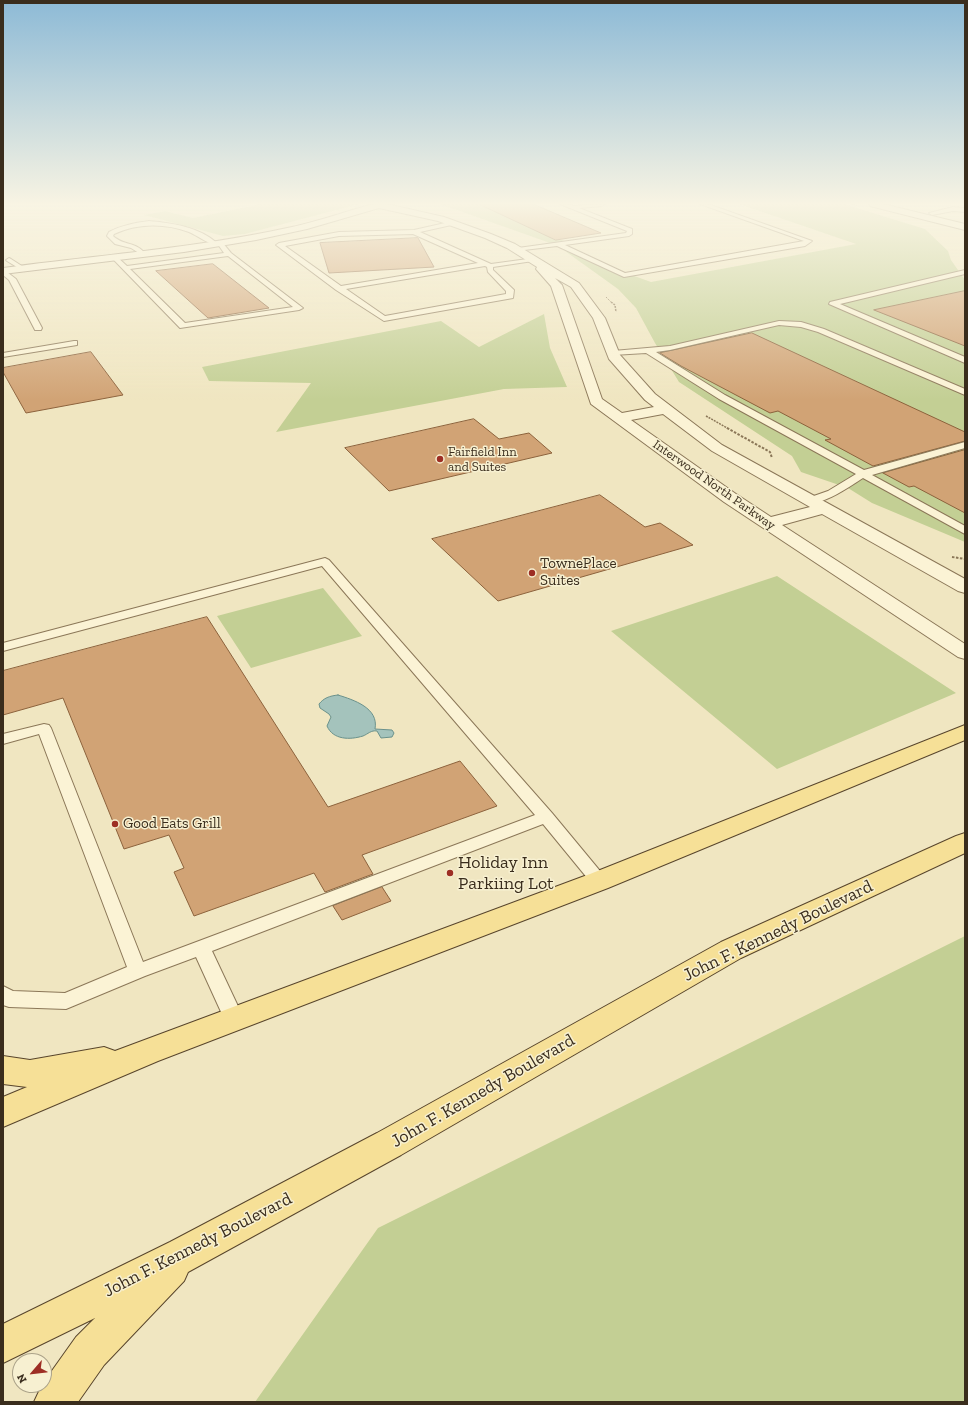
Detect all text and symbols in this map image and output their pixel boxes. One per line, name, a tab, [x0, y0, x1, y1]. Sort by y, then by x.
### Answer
street label: Interwood North Parkway	[650, 437, 778, 533]
place label: Fairfield Inn and Suites	[448, 444, 517, 475]
marker: Fairfield Inn and Suites	[435, 454, 445, 464]
place label: TownePlace Suites	[540, 555, 617, 590]
marker: TownePlace Suites	[527, 568, 537, 578]
place label: Good Eats Grill	[123, 815, 221, 833]
marker: Good Eats Grill	[110, 819, 120, 829]
place label: Holiday Inn Parkiing Lot	[458, 852, 554, 894]
marker: Holiday Inn Parkiing Lot	[445, 868, 455, 878]
street label: John F. Kennedy Boulevard	[680, 876, 876, 986]
street label: John F. Kennedy Boulevard	[387, 1030, 579, 1152]
street label: John F. Kennedy Boulevard	[100, 1188, 296, 1302]
north arrow	[12, 1353, 52, 1393]
text: N	[14, 1372, 30, 1385]

